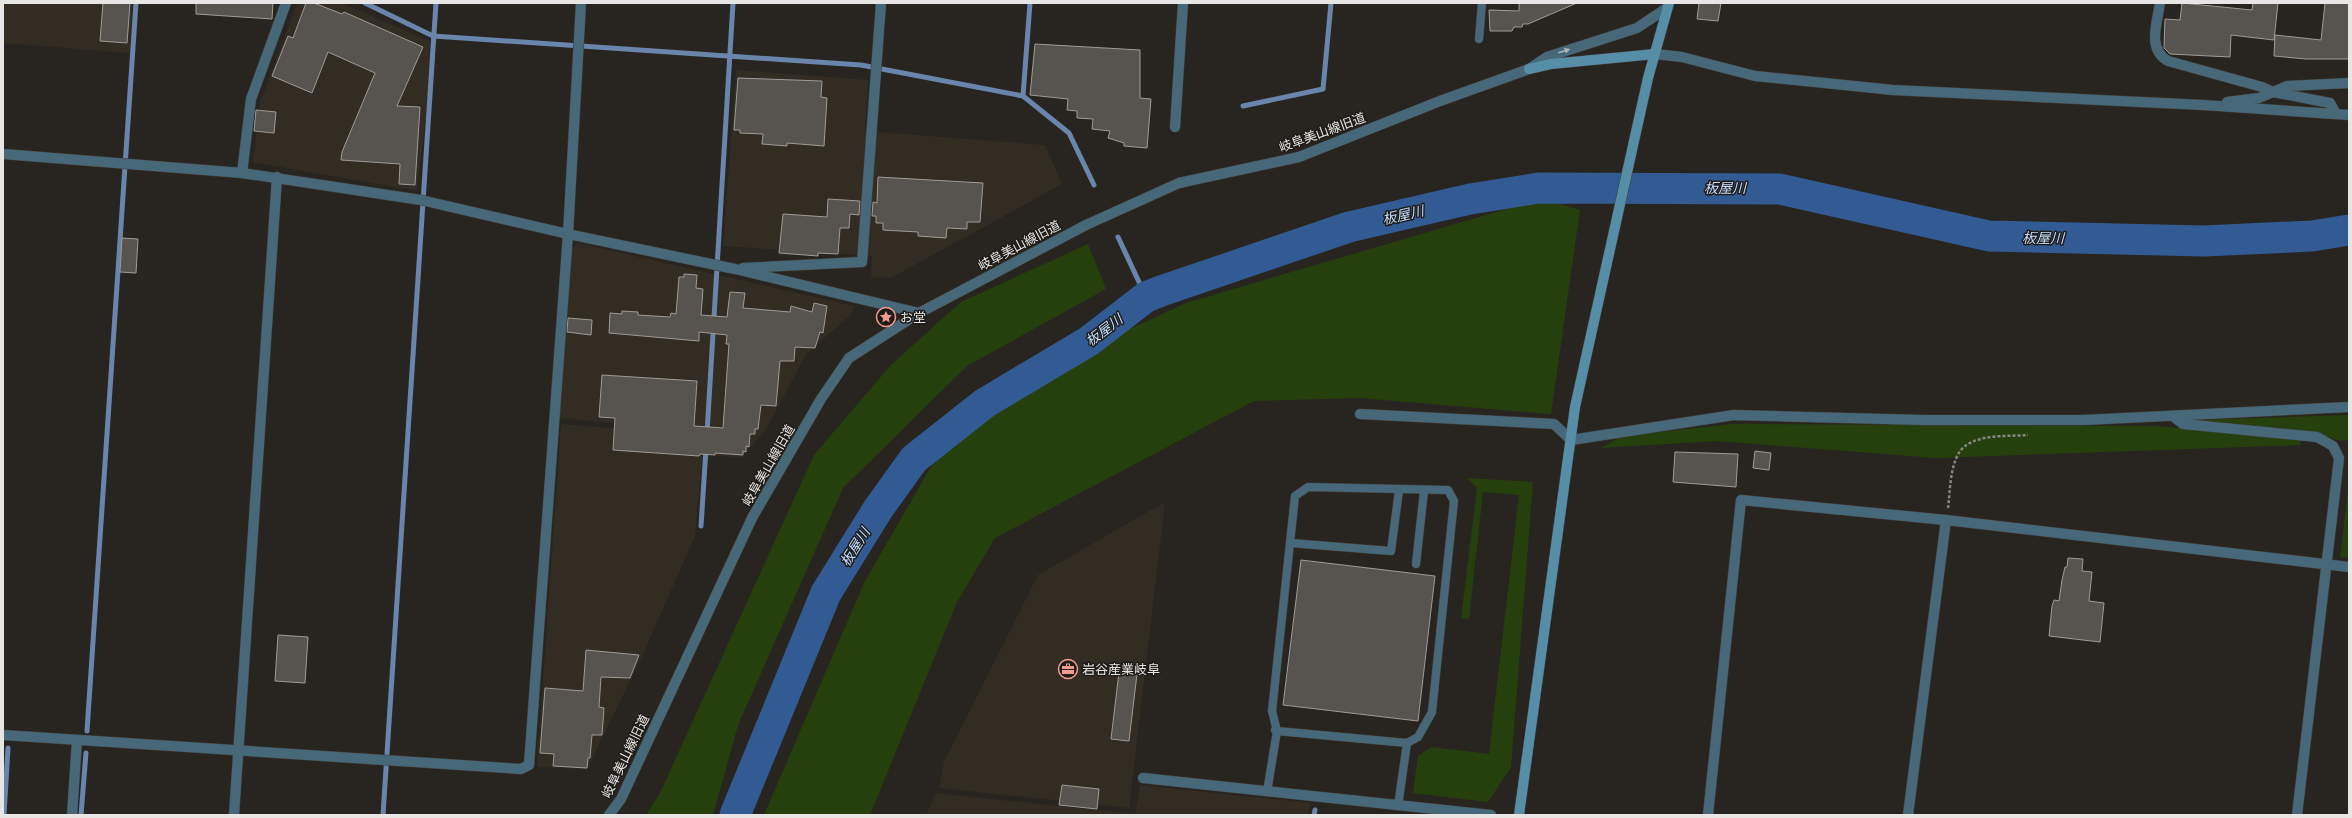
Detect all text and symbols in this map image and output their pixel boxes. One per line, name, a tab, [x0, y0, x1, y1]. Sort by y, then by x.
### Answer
one-way arrow	[1558, 48, 1570, 54]
street label: 岐阜美山線旧道	[1277, 109, 1367, 155]
water label: 板屋川	[1704, 179, 1748, 197]
water label: 板屋川	[1381, 201, 1427, 228]
street label: 岐阜美山線旧道	[975, 217, 1063, 273]
water label: 板屋川	[2022, 229, 2066, 247]
place icon: お堂	[875, 306, 897, 328]
place label: お堂	[900, 309, 926, 325]
water label: 板屋川	[1082, 309, 1128, 350]
street label: 岐阜美山線旧道	[738, 422, 798, 508]
water label: 板屋川	[836, 523, 875, 570]
office icon: 岩谷産業岐阜	[1057, 658, 1079, 680]
place label: 岩谷産業岐阜	[1082, 661, 1160, 677]
street label: 岐阜美山線旧道	[598, 712, 652, 800]

